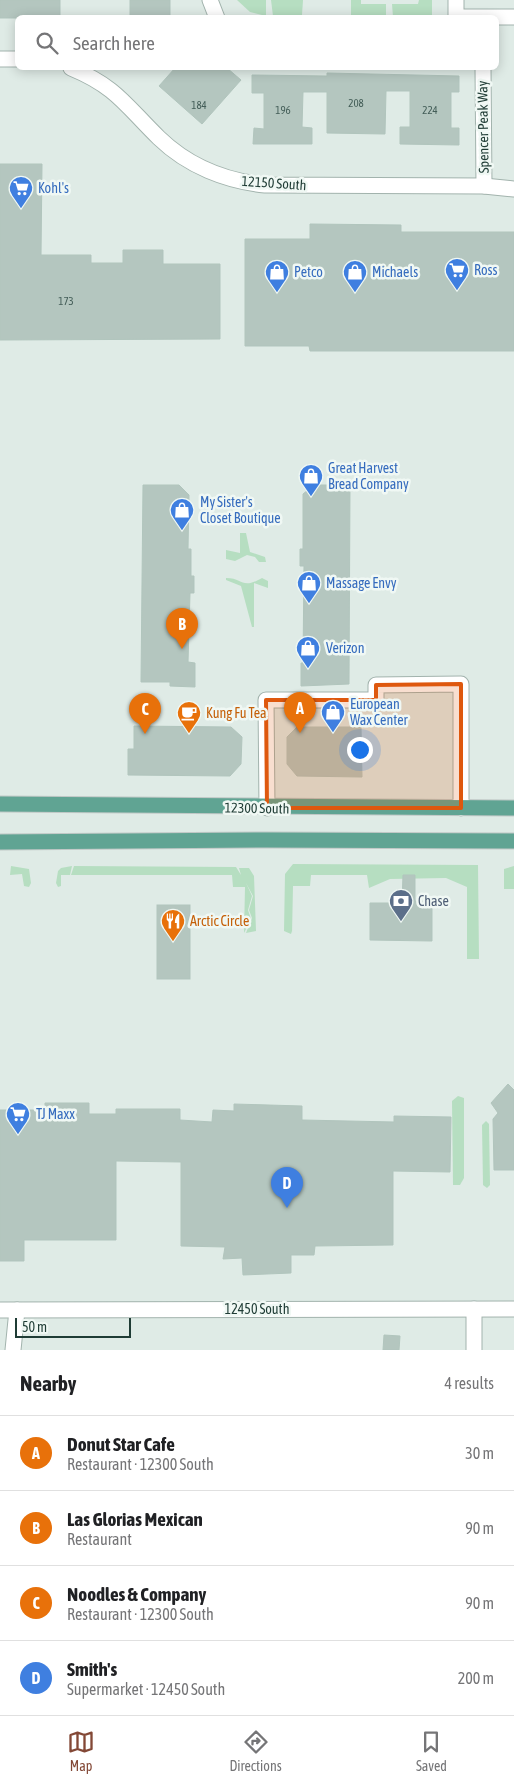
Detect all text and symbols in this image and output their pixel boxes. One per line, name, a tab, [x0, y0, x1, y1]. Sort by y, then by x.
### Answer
search box	[15, 15, 499, 70]
icon: search	[33, 29, 61, 57]
text: Search here	[73, 32, 155, 54]
street label: Spencer Peak Way	[474, 80, 492, 174]
house number: 208	[348, 97, 364, 109]
house number: 184	[191, 99, 207, 111]
house number: 196	[275, 104, 291, 116]
house number: 224	[422, 104, 438, 116]
street label: 12150 South	[241, 173, 307, 193]
supermarket icon: Kohl's	[8, 175, 34, 209]
place label: Kohl's	[38, 180, 69, 196]
supermarket icon: Ross	[444, 257, 470, 291]
shop icon: Petco	[264, 259, 290, 293]
shop icon: Michaels	[342, 259, 368, 293]
place label: Ross	[474, 262, 498, 278]
place label: Petco	[294, 264, 323, 280]
place label: Michaels	[372, 264, 418, 280]
house number: 173	[58, 295, 74, 307]
place label: Great Harvest Bread Company	[328, 460, 409, 492]
shop icon: Great Harvest Bread Company	[298, 463, 324, 497]
place label: My Sister's Closet Boutique	[200, 494, 281, 526]
shop icon: My Sister's Closet Boutique	[169, 497, 195, 531]
shop icon: Massage Envy	[296, 570, 322, 604]
place label: Massage Envy	[326, 575, 397, 591]
pin: B	[166, 608, 198, 649]
shop icon: Verizon	[295, 635, 321, 669]
place label: Verizon	[326, 640, 364, 656]
pin: A	[284, 692, 316, 733]
pin: C	[129, 693, 161, 734]
place label: European Wax Center	[350, 696, 409, 728]
shop icon: European Wax Center	[320, 699, 346, 733]
cafe icon: Kung Fu Tea	[176, 700, 202, 734]
place label: Kung Fu Tea	[206, 705, 267, 721]
your location	[347, 737, 373, 763]
street label: 12300 South	[224, 799, 290, 817]
bank icon: Chase	[388, 888, 414, 922]
place label: Chase	[418, 893, 449, 909]
restaurant icon: Arctic Circle	[160, 908, 186, 942]
place label: Arctic Circle	[190, 913, 249, 929]
supermarket icon: TJ Maxx	[5, 1101, 31, 1135]
place label: TJ Maxx	[36, 1106, 75, 1122]
pin: D	[271, 1167, 303, 1208]
street label: 12450 South	[225, 1301, 289, 1317]
scale bar	[15, 1315, 131, 1338]
text: 50 m	[22, 1319, 47, 1335]
text: Nearby	[20, 1371, 76, 1395]
text: 4 results	[444, 1374, 494, 1392]
text: Donut Star Cafe	[67, 1433, 175, 1455]
text: A	[32, 1444, 40, 1462]
text: 30 m	[465, 1444, 494, 1462]
text: Restaurant · 12300 South	[67, 1455, 214, 1473]
text: Las Glorias Mexican	[67, 1508, 203, 1530]
text: B	[32, 1519, 40, 1537]
text: 90 m	[465, 1519, 494, 1537]
text: Restaurant	[67, 1530, 132, 1548]
text: Noodles & Company	[67, 1583, 206, 1605]
text: C	[32, 1594, 40, 1612]
text: 90 m	[465, 1594, 494, 1612]
text: Restaurant · 12300 South	[67, 1605, 214, 1623]
text: Smith's	[67, 1658, 117, 1680]
text: D	[32, 1669, 40, 1687]
text: 200 m	[458, 1669, 494, 1687]
text: Supermarket · 12450 South	[67, 1680, 225, 1698]
tab: Map	[67, 1728, 95, 1774]
tab: Directions	[229, 1728, 282, 1774]
tab: Saved	[416, 1728, 447, 1774]

